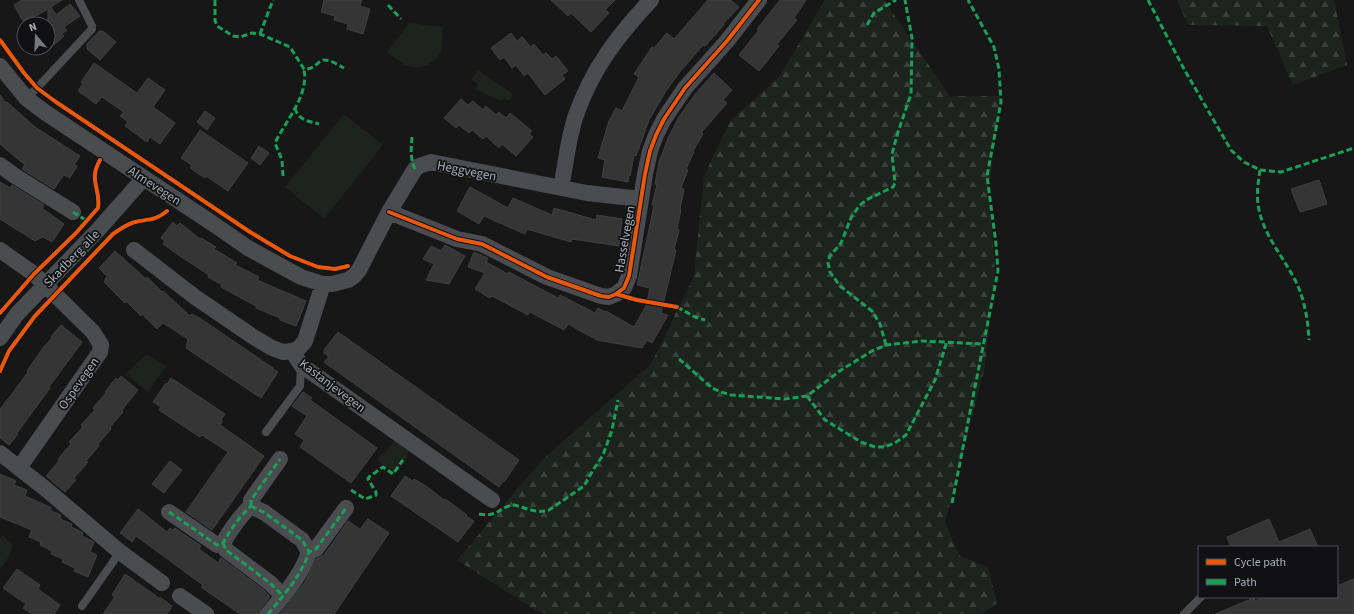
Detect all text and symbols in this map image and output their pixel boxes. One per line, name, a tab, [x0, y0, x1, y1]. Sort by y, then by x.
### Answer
north arrow	[16, 16, 56, 56]
text: N	[27, 19, 39, 35]
street label: Heggvegen	[436, 156, 498, 186]
street label: Almevegen	[124, 162, 184, 210]
street label: Hasselvegen	[610, 204, 640, 274]
street label: Skadberg alle	[40, 226, 104, 292]
street label: Ospevegen	[54, 354, 103, 413]
street label: Kastanjevegen	[295, 355, 369, 417]
legend	[1198, 546, 1338, 598]
text: Cycle path	[1234, 554, 1286, 571]
text: Path	[1234, 574, 1257, 591]

